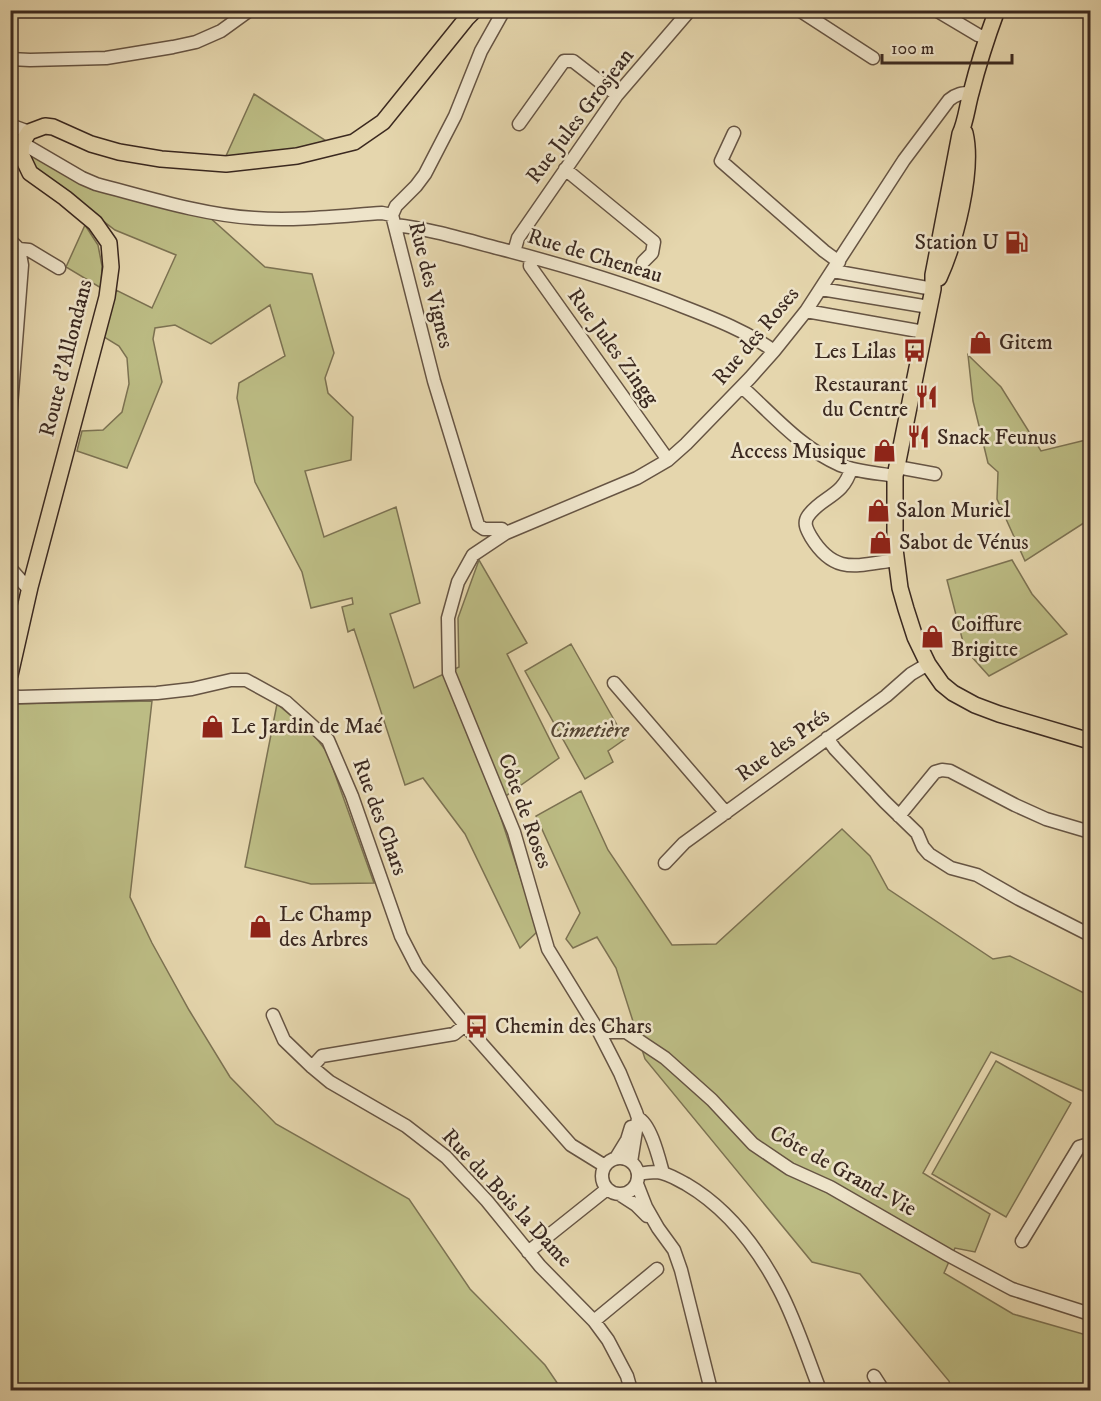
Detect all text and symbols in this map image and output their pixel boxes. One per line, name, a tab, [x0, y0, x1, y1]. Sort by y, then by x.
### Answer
scale bar	[882, 27, 1012, 65]
text: 100 m	[891, 38, 934, 60]
street label: Rue Jules Grosjean	[520, 43, 640, 189]
street label: Rue des Vignes	[402, 219, 460, 351]
street label: Rue de Cheneau	[524, 223, 666, 289]
place label: Station U	[914, 229, 999, 256]
fuel station icon: Station U	[1004, 229, 1030, 255]
street label: Route d'Allondans	[33, 277, 99, 439]
street label: Rue des Roses	[707, 281, 805, 391]
street label: Rue Jules Zingg	[561, 283, 665, 411]
shop icon: Gitem	[968, 329, 994, 355]
place label: Gitem	[999, 329, 1053, 356]
place label: Les Lilas	[814, 338, 896, 365]
bus stop icon: Les Lilas	[901, 338, 927, 364]
place label: Restaurant du Centre	[814, 371, 908, 423]
restaurant icon: Restaurant du Centre	[913, 384, 939, 410]
restaurant icon: Snack Feunus	[906, 424, 932, 450]
place label: Snack Feunus	[937, 424, 1057, 451]
place label: Access Musique	[730, 438, 866, 465]
shop icon: Access Musique	[871, 438, 897, 464]
shop icon: Salon Muriel	[865, 497, 891, 523]
place label: Salon Muriel	[896, 497, 1011, 524]
shop icon: Sabot de Vénus	[868, 529, 894, 555]
place label: Sabot de Vénus	[899, 529, 1029, 556]
place label: Coiffure Brigitte	[951, 611, 1022, 663]
shop icon: Coiffure Brigitte	[920, 624, 946, 650]
street label: Rue des Prés	[731, 702, 835, 788]
shop icon: Le Jardin de Maé	[200, 713, 226, 739]
place label: Le Jardin de Maé	[231, 713, 383, 740]
park label: Cimetière	[549, 717, 629, 744]
street label: Côte de Roses	[492, 750, 558, 872]
street label: Rue des Chars	[346, 755, 414, 879]
place label: Le Champ des Arbres	[279, 901, 372, 953]
shop icon: Le Champ des Arbres	[248, 914, 274, 940]
bus stop icon: Chemin des Chars	[464, 1013, 490, 1039]
place label: Chemin des Chars	[495, 1013, 652, 1040]
street label: Côte de Grand-Vie	[765, 1119, 921, 1223]
street label: Rue du Bois la Dame	[436, 1123, 578, 1273]

